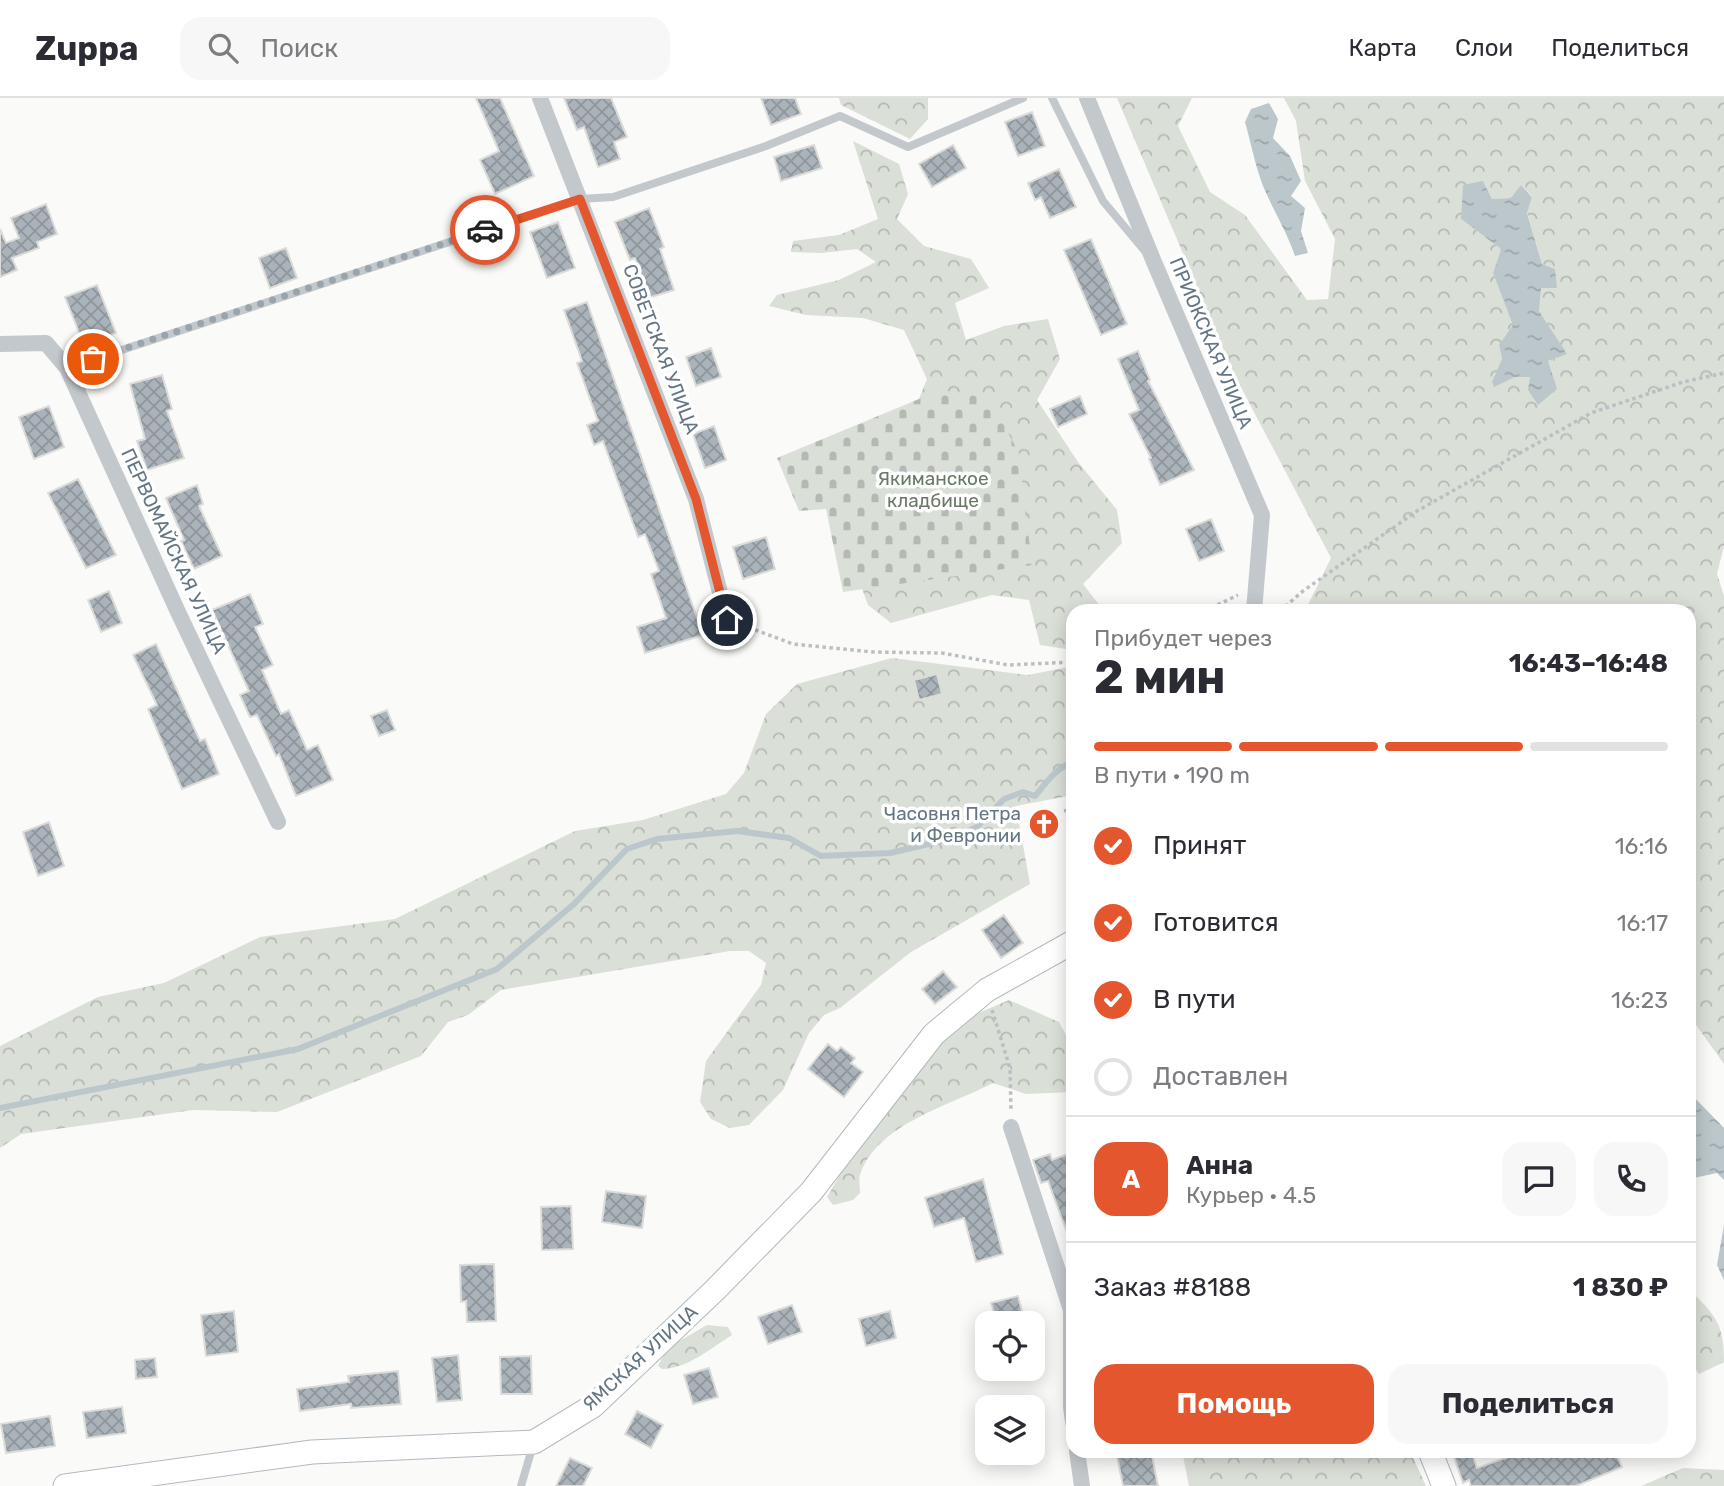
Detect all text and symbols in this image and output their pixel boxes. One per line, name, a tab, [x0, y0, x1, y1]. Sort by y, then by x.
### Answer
search box	[180, 17, 670, 80]
text: Zuppa	[35, 29, 138, 68]
icon: search	[204, 29, 242, 67]
text: Поиск	[260, 33, 338, 64]
text: Карта	[1348, 34, 1417, 62]
text: Слои	[1455, 34, 1513, 62]
text: Поделиться	[1551, 34, 1689, 62]
courier	[450, 195, 520, 265]
icon: car	[466, 211, 504, 249]
street label: ПРИОКСКАЯ УЛИЦА	[1165, 254, 1258, 432]
street label: СОВЕТСКАЯ УЛИЦА	[618, 261, 704, 438]
pin	[63, 329, 123, 389]
icon: bag	[74, 340, 112, 378]
street label: ПЕРВОМАЙСКАЯ УЛИЦА	[116, 445, 232, 658]
park label: Якиманское кладбище	[877, 467, 989, 512]
pin	[697, 590, 757, 650]
icon: home	[708, 601, 746, 639]
text: Прибудет через	[1094, 624, 1272, 652]
text: 16:43–16:48	[1509, 648, 1668, 679]
text: 2 мин	[1094, 650, 1226, 705]
text: В пути · 190 m	[1094, 761, 1250, 789]
place label: Часовня Петра и Февронии	[884, 802, 1021, 847]
church icon: Часовня Петра и Февронии	[1027, 807, 1061, 841]
icon: check	[1094, 827, 1132, 865]
text: Принят	[1153, 830, 1246, 861]
text: 16:16	[1615, 832, 1668, 860]
icon: check	[1094, 904, 1132, 942]
text: Готовится	[1153, 907, 1279, 938]
text: 16:17	[1617, 909, 1668, 937]
icon: check	[1094, 981, 1132, 1019]
text: В пути	[1153, 984, 1236, 1015]
text: 16:23	[1611, 986, 1668, 1014]
text: Доставлен	[1153, 1061, 1288, 1092]
button: chat	[1502, 1142, 1576, 1216]
button: phone	[1594, 1142, 1668, 1216]
text: Анна	[1186, 1150, 1253, 1181]
text: А	[1122, 1164, 1140, 1195]
text: Курьер · 4.5	[1186, 1181, 1316, 1209]
text: Заказ #8188	[1094, 1272, 1251, 1303]
text: 1 830 ₽	[1573, 1272, 1668, 1303]
street label: ЯМСКАЯ УЛИЦА	[578, 1300, 703, 1416]
map controls	[975, 1311, 1045, 1465]
button: locate	[975, 1311, 1045, 1381]
button: Помощь	[1094, 1364, 1374, 1444]
button: Поделиться	[1388, 1364, 1668, 1444]
button: layers	[975, 1395, 1045, 1465]

